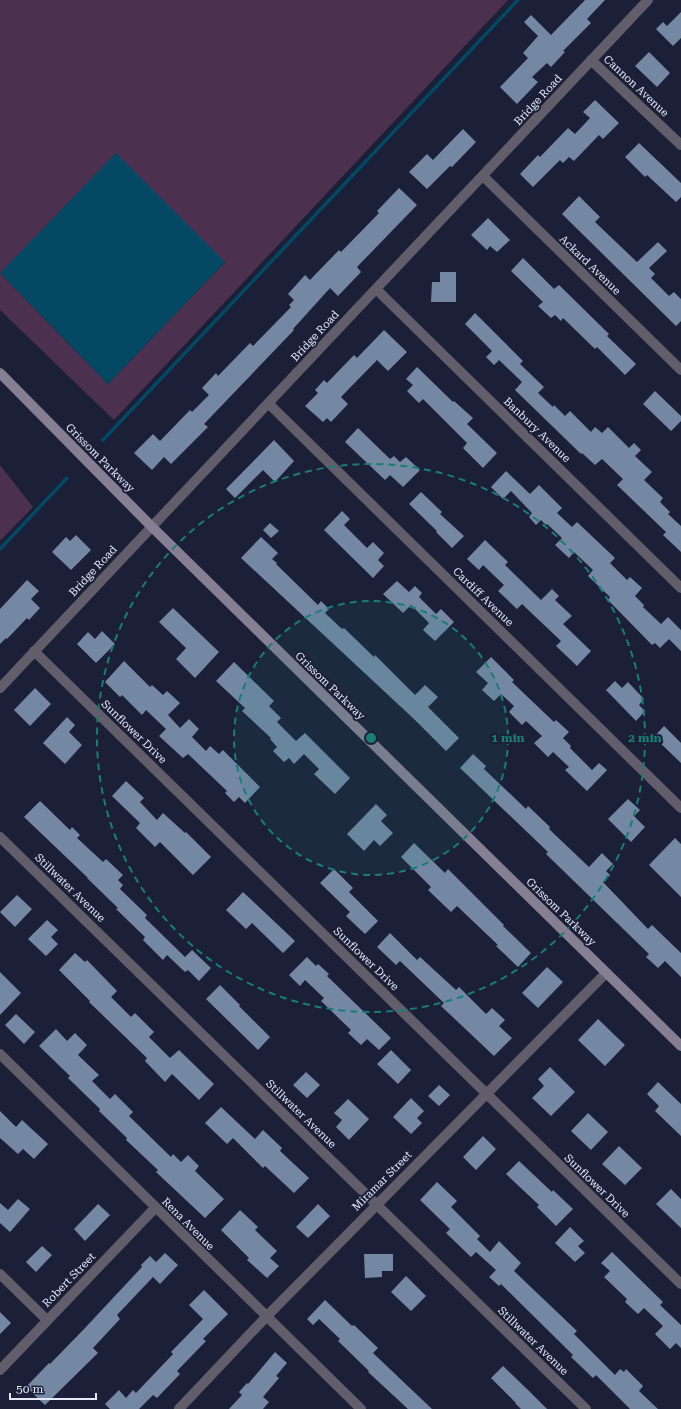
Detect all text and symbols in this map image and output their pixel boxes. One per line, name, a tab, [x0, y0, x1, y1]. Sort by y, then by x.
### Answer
street label: Cannon Avenue	[601, 53, 671, 119]
street label: Bridge Road	[511, 72, 565, 128]
street label: Ackard Avenue	[557, 233, 623, 297]
street label: Bridge Road	[288, 308, 342, 364]
street label: Banbury Avenue	[501, 395, 573, 465]
street label: Grissom Parkway	[63, 421, 137, 495]
street label: Bridge Road	[66, 543, 120, 599]
street label: Cardiff Avenue	[450, 565, 516, 629]
street label: Grissom Parkway	[292, 649, 368, 723]
street label: Sunflower Drive	[99, 698, 169, 766]
centre of rings	[364, 731, 378, 745]
text: 1 min	[491, 731, 525, 745]
text: 2 min	[628, 731, 662, 745]
street label: Stillwater Avenue	[32, 851, 108, 925]
street label: Grissom Parkway	[523, 875, 599, 949]
street label: Sunflower Drive	[331, 925, 401, 993]
street label: Stillwater Avenue	[263, 1077, 339, 1151]
street label: Miramar Street	[349, 1148, 415, 1214]
street label: Sunflower Drive	[562, 1152, 632, 1220]
street label: Rena Avenue	[159, 1195, 217, 1253]
street label: Robert Street	[40, 1250, 98, 1310]
street label: Stillwater Avenue	[495, 1304, 571, 1378]
scale bar	[10, 1375, 96, 1401]
text: 50 m	[16, 1382, 43, 1396]

